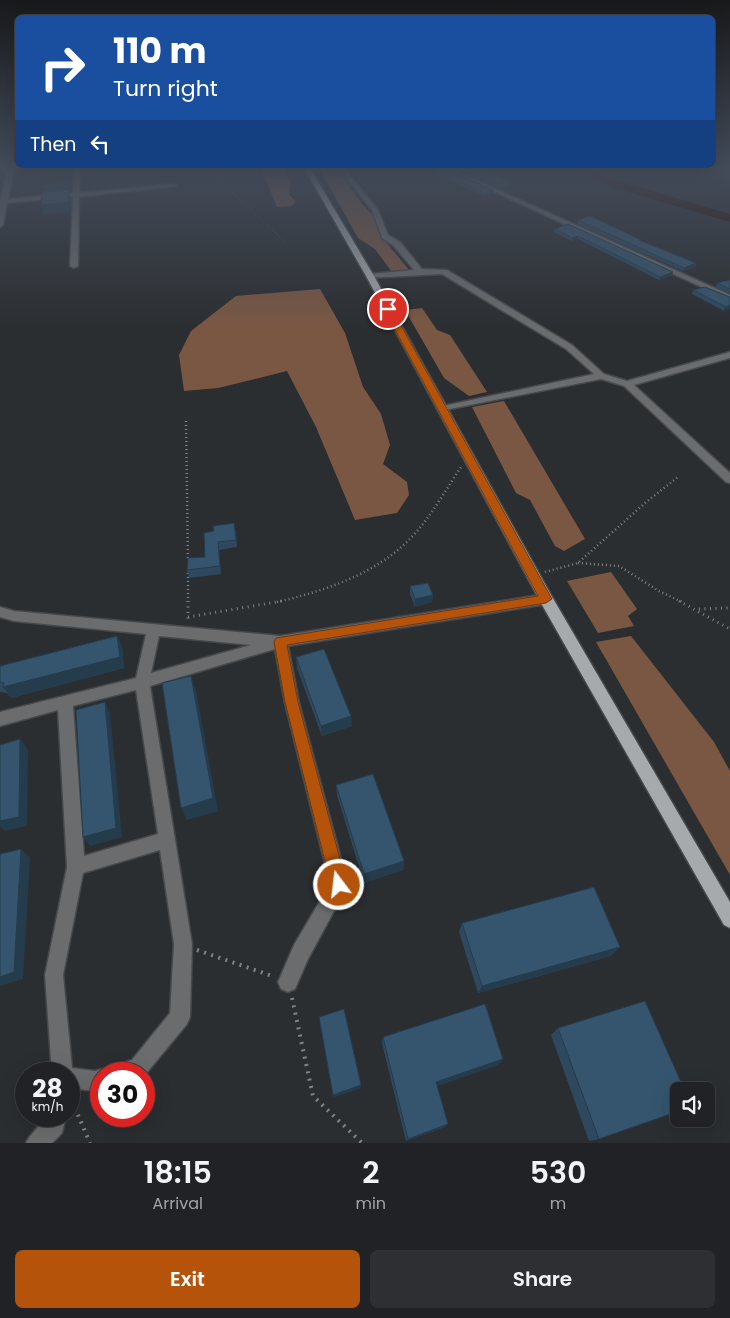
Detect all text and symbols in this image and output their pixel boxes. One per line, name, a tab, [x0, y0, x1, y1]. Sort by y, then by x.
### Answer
text: 110 m	[113, 26, 207, 75]
icon: right	[30, 35, 95, 100]
text: Turn right	[113, 73, 218, 104]
icon: left	[86, 130, 114, 158]
text: Then	[30, 131, 76, 158]
pin	[367, 288, 409, 330]
icon: arrive	[374, 295, 402, 323]
position arrow	[312, 858, 364, 910]
speed limit sign: 30	[90, 1062, 155, 1127]
text: 28	[32, 1071, 63, 1106]
map controls	[670, 1082, 715, 1127]
button: sound	[670, 1082, 715, 1127]
text: km/h	[32, 1098, 63, 1115]
text: 18:15	[144, 1151, 212, 1194]
text: 2	[362, 1151, 379, 1194]
text: 530	[530, 1151, 586, 1194]
text: Arrival	[153, 1192, 203, 1215]
text: min	[355, 1192, 386, 1215]
text: m	[550, 1192, 566, 1215]
button: Exit	[15, 1250, 360, 1308]
button: Share	[370, 1250, 715, 1308]

